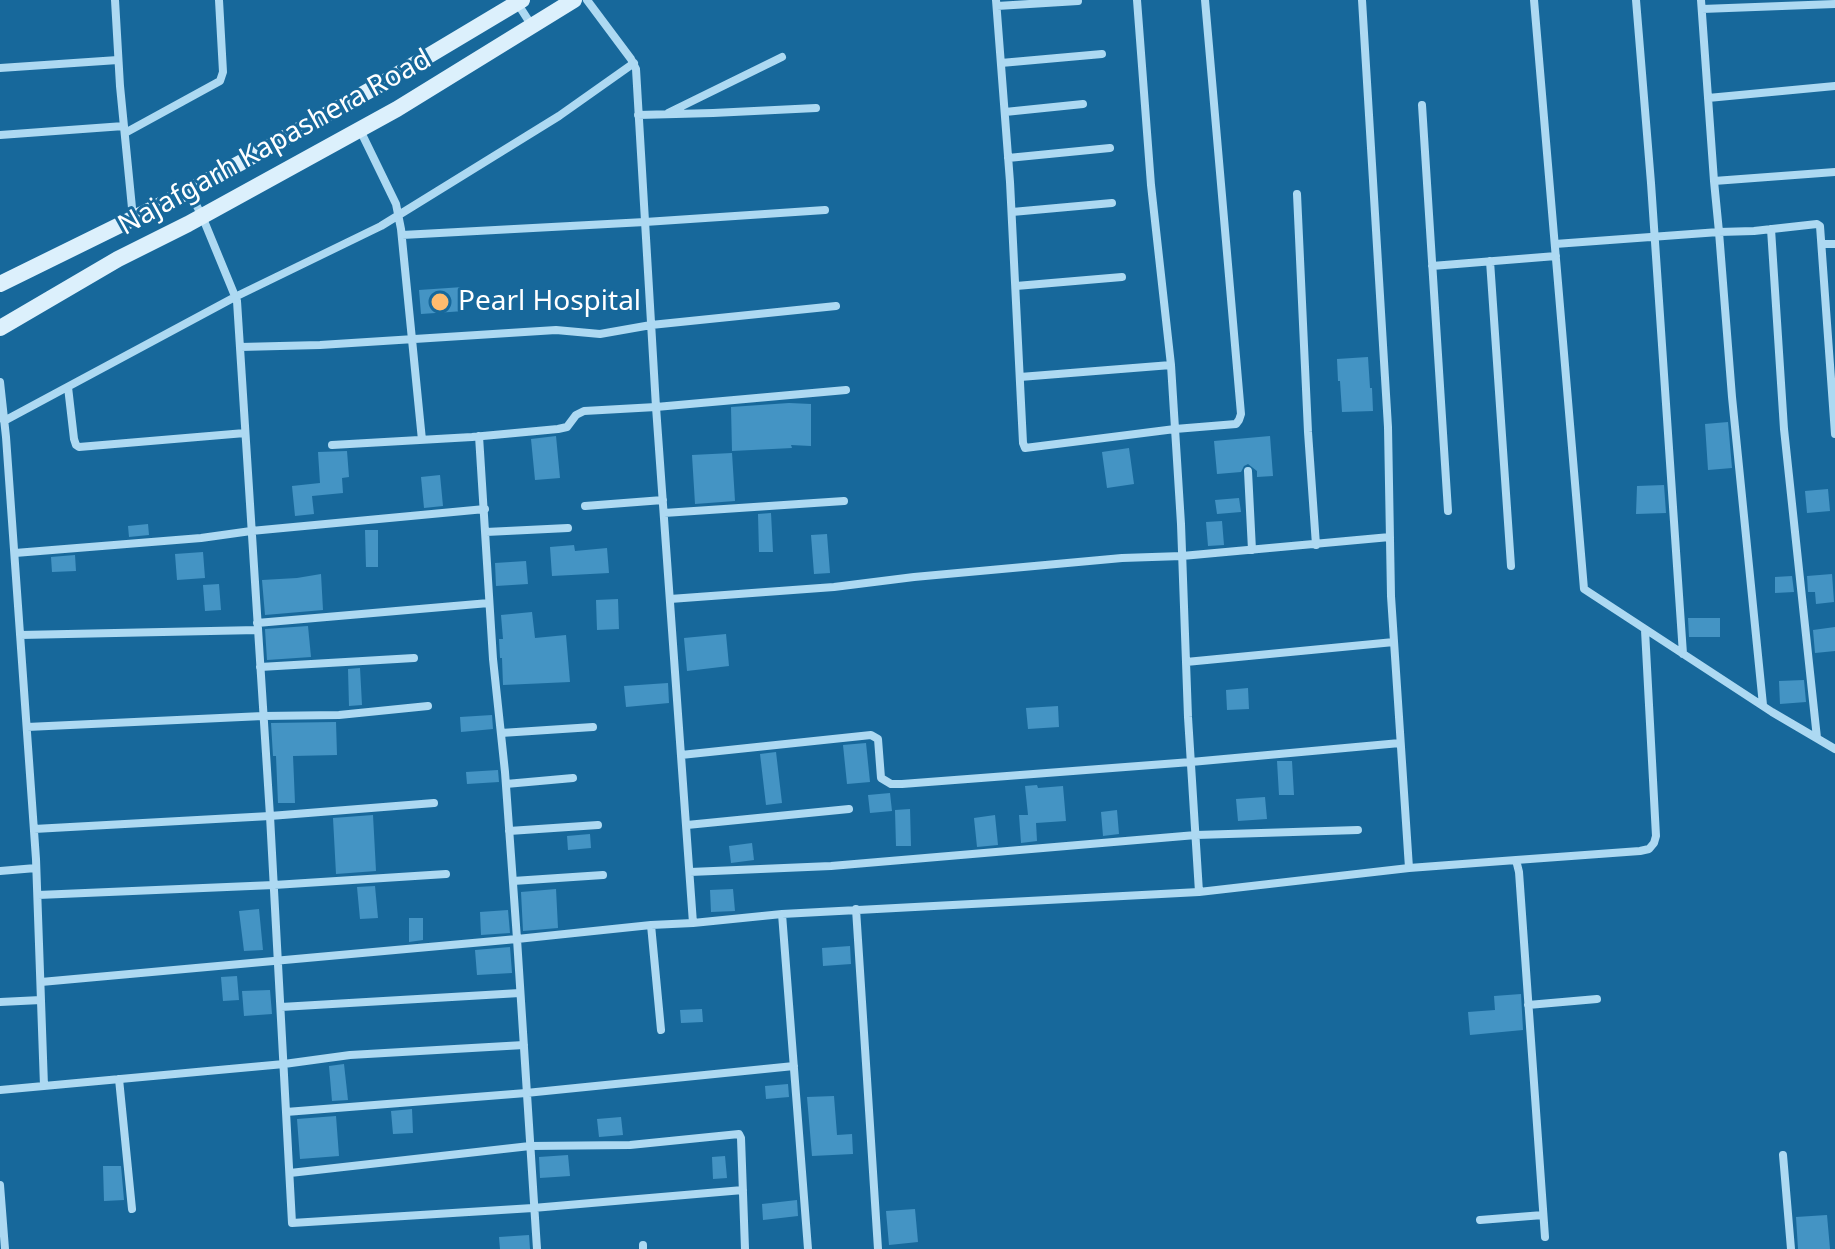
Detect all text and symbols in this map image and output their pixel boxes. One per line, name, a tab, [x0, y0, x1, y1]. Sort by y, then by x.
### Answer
street label: Najafgarh Kapashera Road	[113, 43, 437, 243]
place label: Pearl Hospital	[458, 285, 641, 319]
marker: Pearl Hospital	[429, 291, 451, 313]

